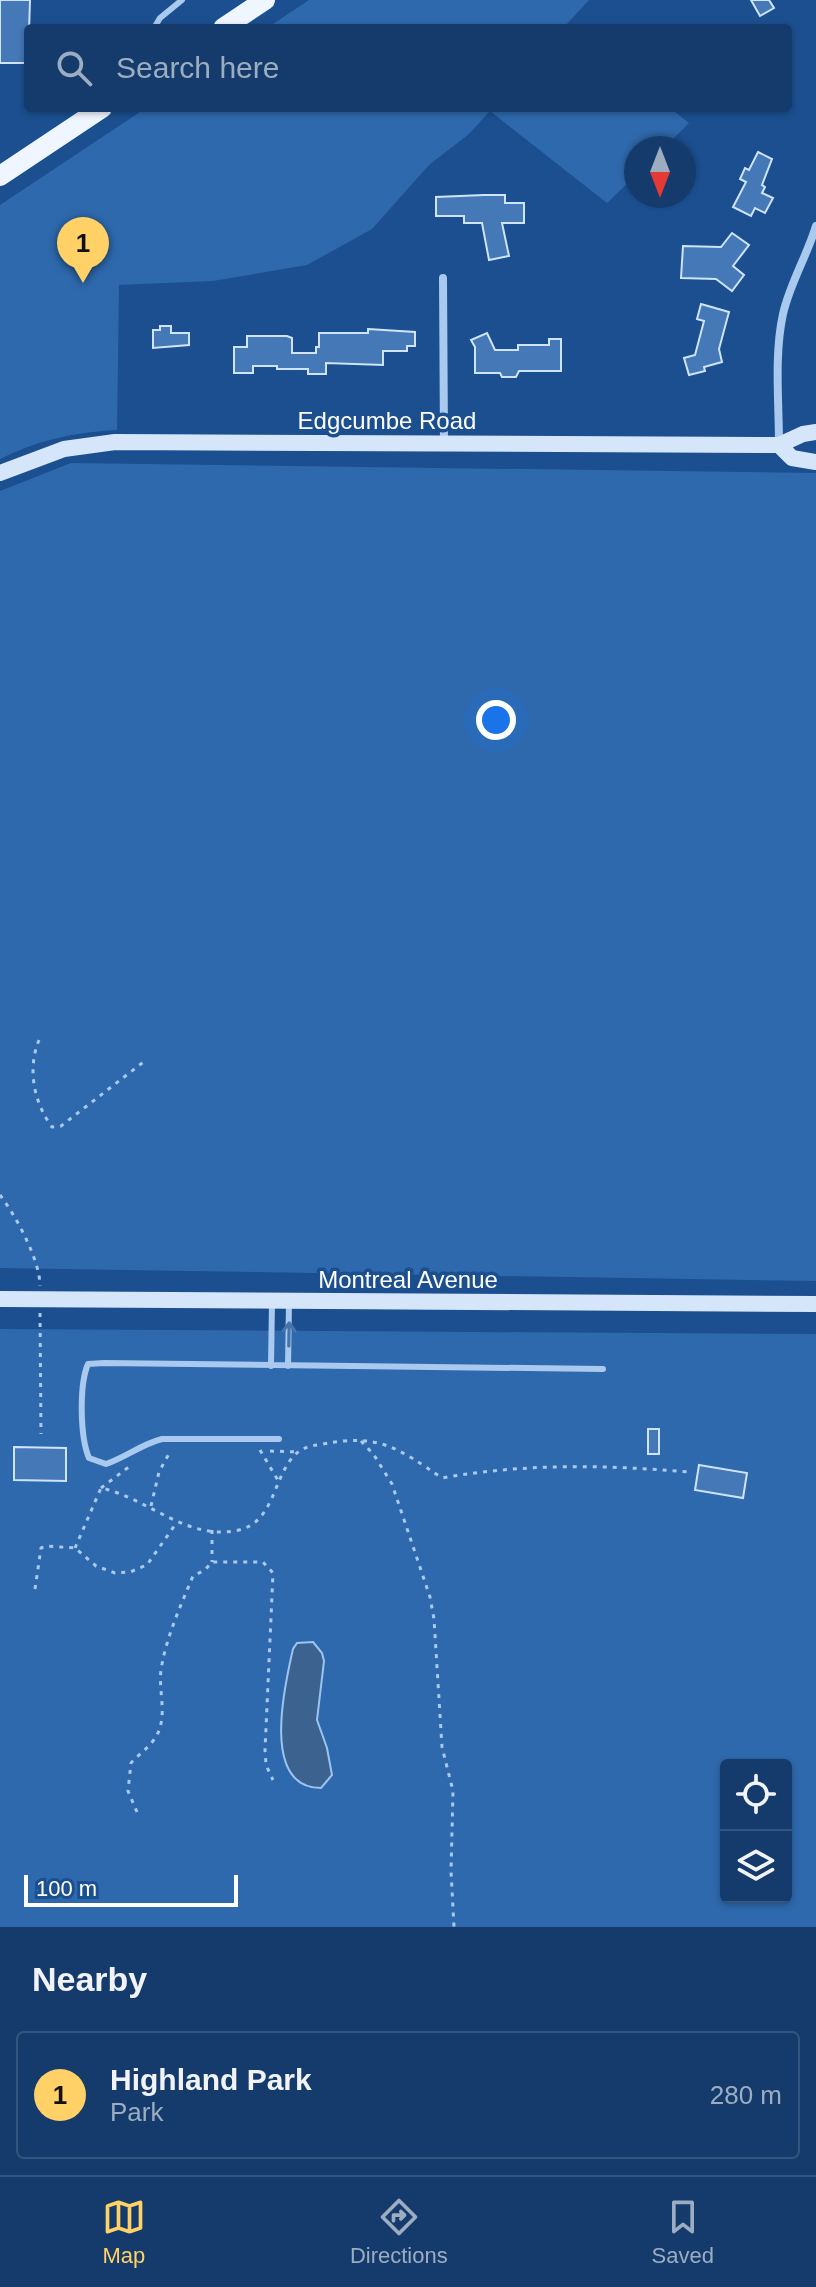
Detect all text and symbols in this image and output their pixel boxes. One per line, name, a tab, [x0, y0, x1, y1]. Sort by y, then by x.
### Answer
search box	[24, 24, 792, 112]
icon: search	[52, 46, 96, 90]
text: Search here	[116, 51, 279, 84]
north arrow	[624, 136, 696, 208]
pin: 1	[57, 217, 109, 283]
street label: Edgcumbe Road	[298, 407, 476, 434]
your location	[476, 700, 516, 740]
street label: Montreal Avenue	[318, 1266, 498, 1293]
one-way arrow	[281, 1321, 297, 1348]
map controls	[720, 1759, 792, 1903]
button: locate	[720, 1759, 792, 1831]
button: layers	[720, 1831, 792, 1903]
scale bar	[24, 1871, 238, 1907]
text: 100 m	[36, 1876, 97, 1901]
text: Nearby	[32, 1960, 147, 1998]
text: Highland Park	[110, 2063, 312, 2096]
text: 1	[53, 2080, 67, 2110]
text: 280 m	[710, 2080, 782, 2110]
text: Park	[110, 2097, 163, 2127]
tab: Map	[102, 2195, 146, 2269]
tab: Directions	[350, 2195, 448, 2269]
tab: Saved	[652, 2195, 714, 2269]

